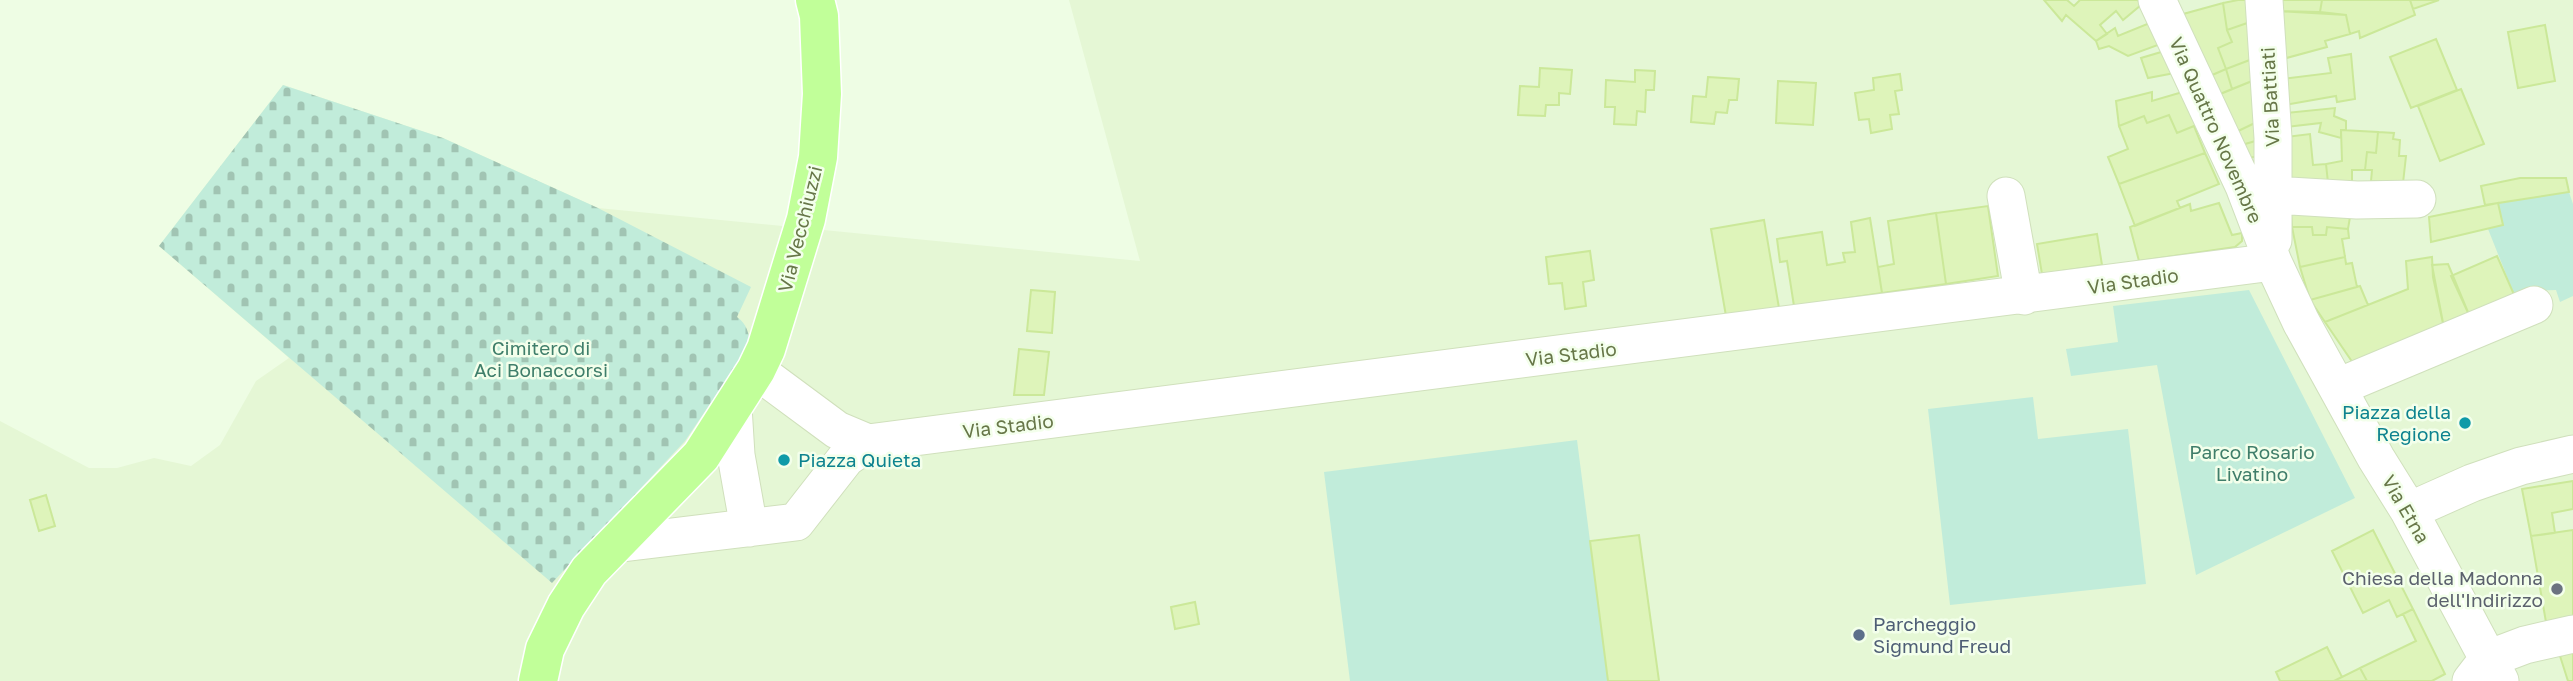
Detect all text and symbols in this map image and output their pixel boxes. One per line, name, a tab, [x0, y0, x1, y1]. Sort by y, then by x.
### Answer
street label: Via Quattro Novembre	[2165, 33, 2268, 226]
street label: Via Battiati	[2255, 47, 2284, 148]
street label: Via Vecchiuzzi	[773, 163, 826, 295]
street label: Via Stadio	[2086, 263, 2180, 298]
park label: Cimitero di Aci Bonaccorsi	[474, 336, 608, 381]
street label: Via Stadio	[1524, 337, 1618, 371]
place label: Piazza della Regione	[2342, 400, 2451, 445]
street label: Via Stadio	[961, 409, 1055, 443]
marker: Piazza della Regione	[2457, 415, 2473, 431]
park label: Parco Rosario Livatino	[2189, 440, 2315, 485]
place label: Piazza Quieta	[798, 448, 921, 471]
marker: Piazza Quieta	[776, 452, 792, 468]
street label: Via Etna	[2378, 471, 2435, 547]
place label: Chiesa della Madonna dell'Indirizzo	[2342, 566, 2543, 611]
marker: Chiesa della Madonna dell'Indirizzo	[2549, 581, 2565, 597]
place label: Parcheggio Sigmund Freud	[1873, 612, 2011, 657]
marker: Parcheggio Sigmund Freud	[1851, 627, 1867, 643]

